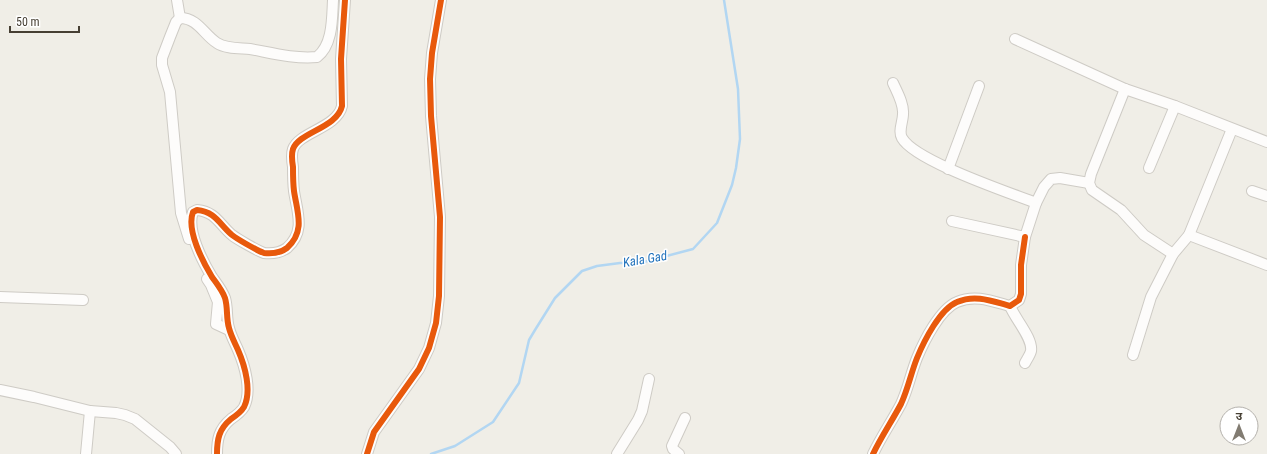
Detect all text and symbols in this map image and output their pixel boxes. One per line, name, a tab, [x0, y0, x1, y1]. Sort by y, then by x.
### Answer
scale bar	[10, 8, 79, 34]
text: 50 m	[16, 15, 40, 29]
water label: Kala Gad	[622, 248, 669, 270]
north arrow	[1219, 406, 1259, 446]
text: उ	[1236, 410, 1243, 423]

